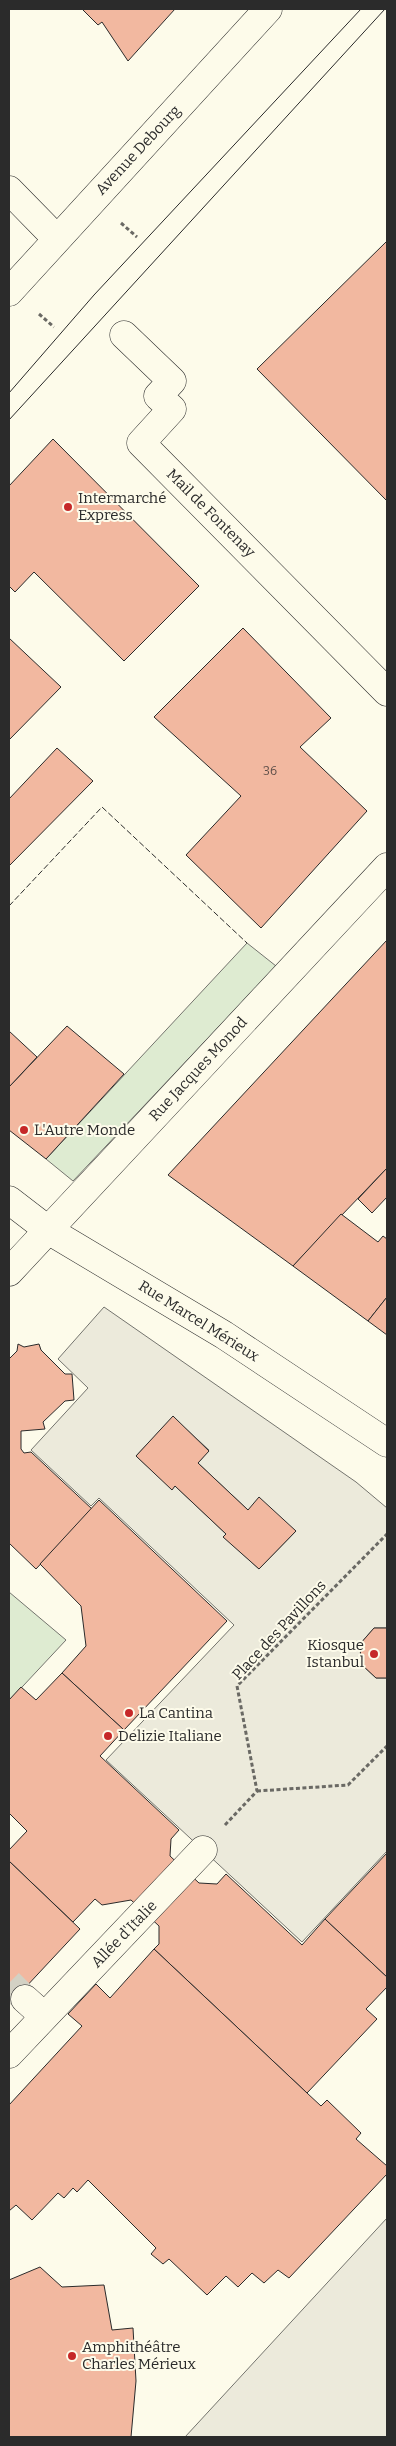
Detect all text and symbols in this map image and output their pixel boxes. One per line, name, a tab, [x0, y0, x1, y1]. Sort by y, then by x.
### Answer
street label: Avenue Debourg	[92, 101, 184, 199]
street label: Mail de Fontenay	[163, 465, 259, 561]
place label: Intermarché Express	[78, 489, 166, 524]
marker: Intermarché Express	[62, 501, 74, 513]
house number: 36	[263, 764, 277, 778]
street label: Rue Jacques Monod	[145, 1013, 251, 1125]
place label: L'Autre Monde	[34, 1121, 135, 1139]
marker: L'Autre Monde	[18, 1124, 30, 1136]
street label: Rue Marcel Mérieux	[135, 1277, 263, 1366]
street label: Place des Pavillons	[228, 1576, 330, 1684]
place label: Kiosque Istanbul	[307, 1636, 364, 1671]
marker: Kiosque Istanbul	[368, 1648, 380, 1660]
place label: La Cantina	[139, 1704, 213, 1722]
marker: La Cantina	[123, 1707, 135, 1719]
place label: Delizie Italiane	[118, 1727, 222, 1745]
marker: Delizie Italiane	[102, 1730, 114, 1742]
street label: Allée d'Italie	[88, 1897, 160, 1971]
place label: Amphithéâtre Charles Mérieux	[82, 2338, 196, 2373]
marker: Amphithéâtre Charles Mérieux	[66, 2350, 78, 2362]

